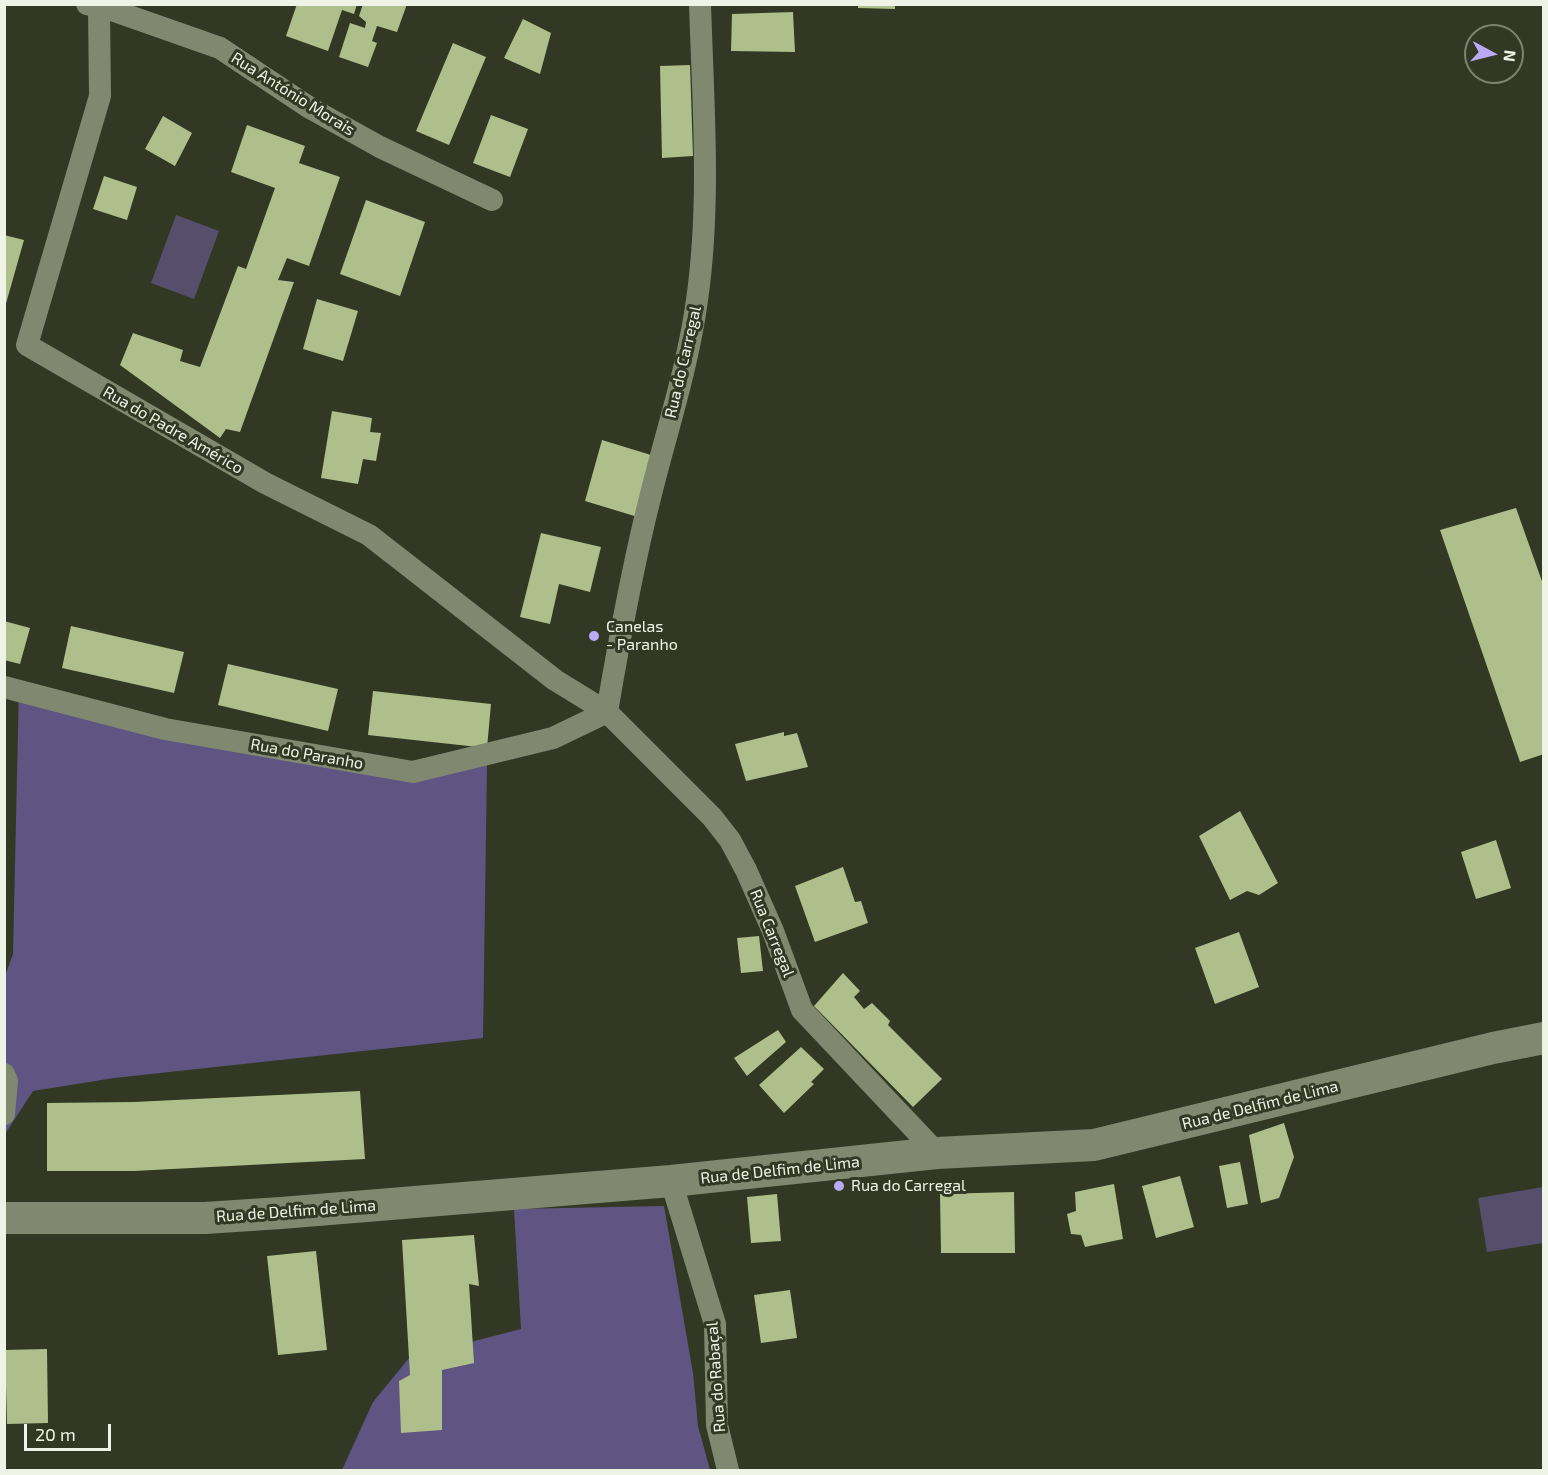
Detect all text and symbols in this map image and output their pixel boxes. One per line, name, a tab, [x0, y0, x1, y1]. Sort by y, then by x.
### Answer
north arrow	[1464, 24, 1524, 84]
street label: Rua António Morais	[228, 48, 358, 140]
text: N	[1500, 49, 1521, 63]
street label: Rua do Carregal	[661, 304, 705, 420]
street label: Rua do Padre Américo	[100, 382, 246, 478]
place label: Canelas - Paranho	[606, 617, 678, 655]
marker: Canelas - Paranho	[587, 629, 601, 643]
street label: Rua do Paranho	[249, 735, 365, 773]
street label: Rua Carregal	[746, 886, 798, 980]
street label: Rua de Delfim de Lima	[1180, 1076, 1340, 1134]
street label: Rua de Delfim de Lima	[699, 1152, 861, 1188]
place label: Rua do Carregal	[851, 1176, 966, 1196]
marker: Rua do Carregal	[832, 1179, 846, 1193]
street label: Rua de Delfim de Lima	[215, 1196, 377, 1226]
street label: Rua do Rabaçal	[703, 1321, 729, 1433]
scale bar	[27, 1412, 114, 1450]
text: 20 m	[35, 1423, 76, 1445]

